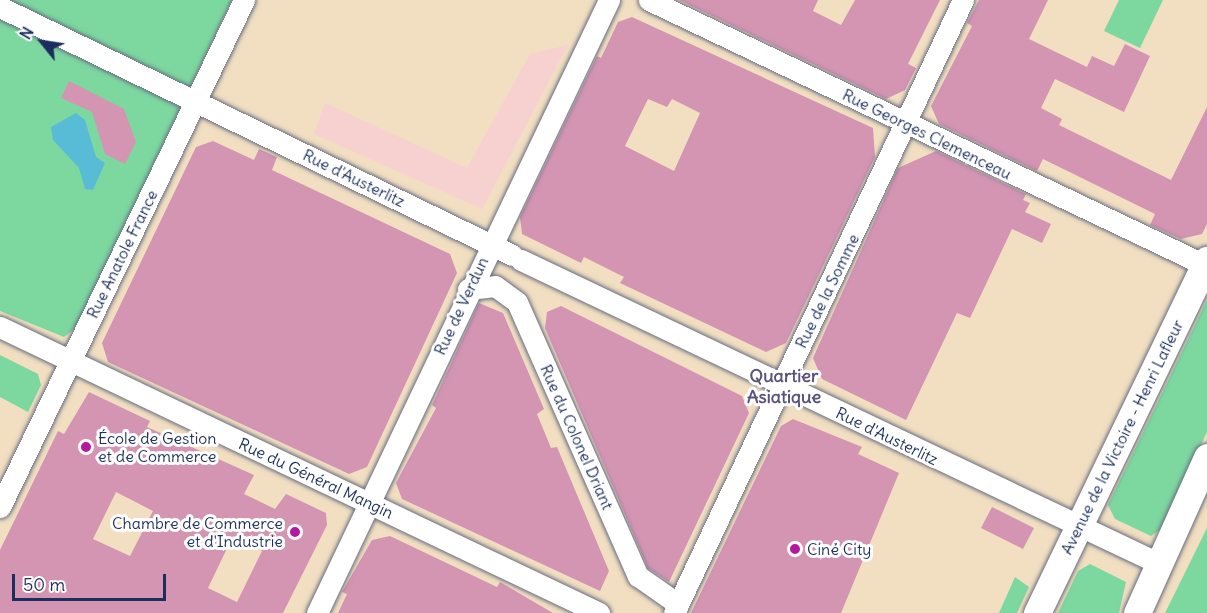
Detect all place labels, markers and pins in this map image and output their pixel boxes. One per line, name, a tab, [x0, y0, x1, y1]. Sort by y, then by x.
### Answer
place label: École de Gestion et de Commerce	[98, 428, 217, 466]
marker: École de Gestion et de Commerce	[79, 440, 93, 454]
place label: Chambre de Commerce et d'Industrie	[112, 513, 283, 551]
marker: Chambre de Commerce et d'Industrie	[288, 525, 302, 539]
place label: Ciné City	[807, 539, 871, 559]
marker: Ciné City	[788, 542, 802, 556]

